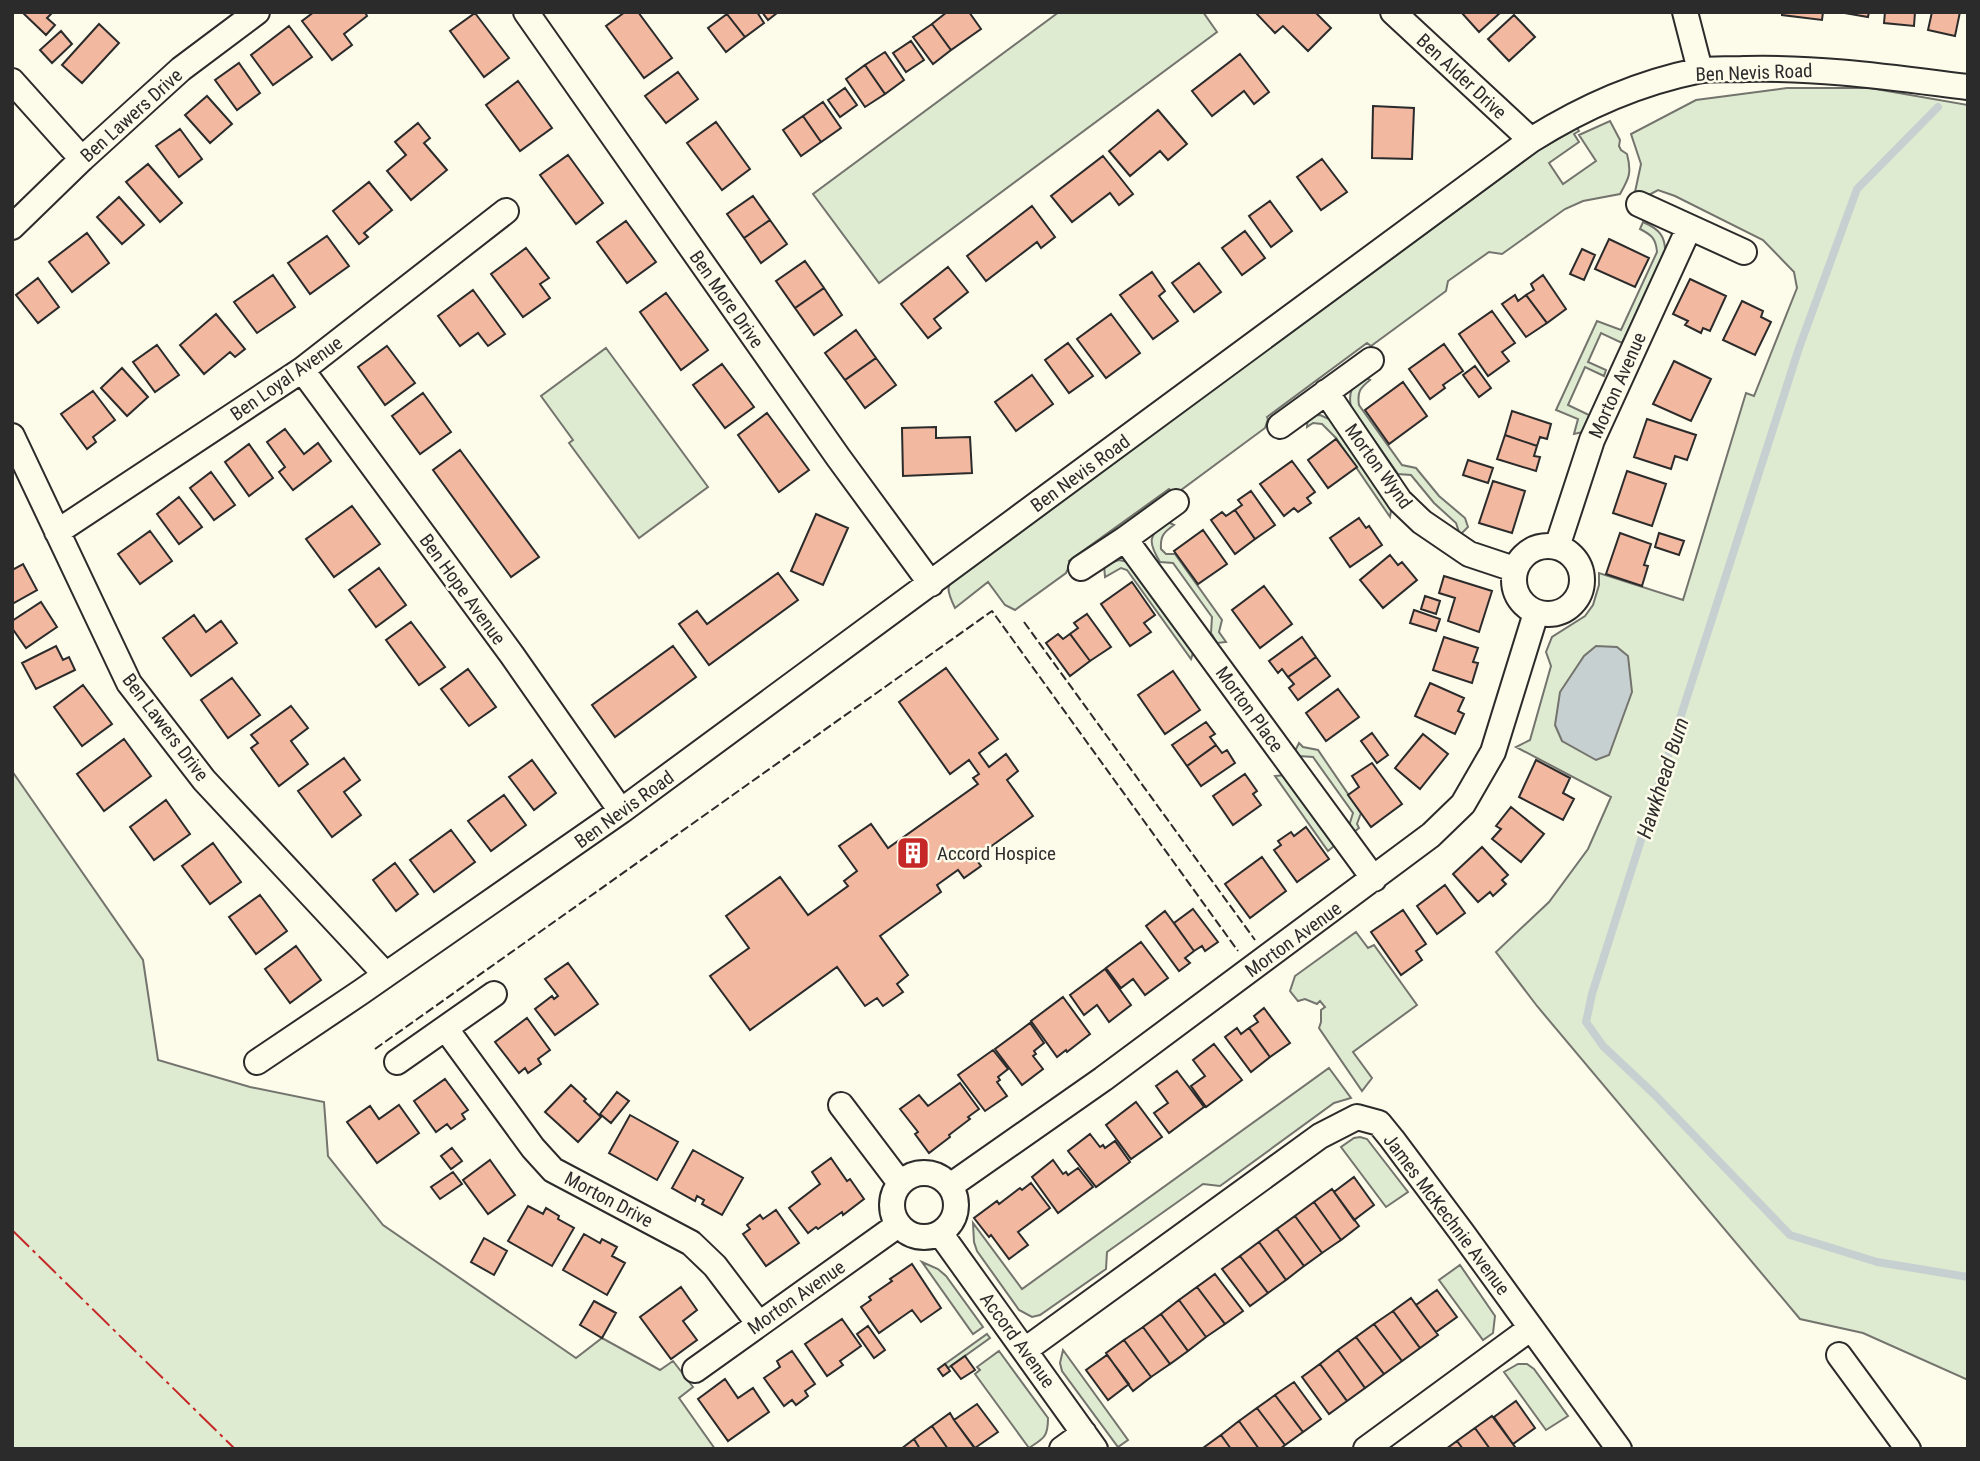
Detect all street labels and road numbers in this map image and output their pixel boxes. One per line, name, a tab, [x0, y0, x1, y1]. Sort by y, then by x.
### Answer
street label: Ben Alder Drive	[1412, 29, 1511, 124]
street label: Ben Nevis Road	[1695, 59, 1813, 86]
street label: Ben Lawers Drive	[76, 64, 187, 167]
street label: Ben More Drive	[685, 246, 769, 352]
street label: Morton Avenue	[1584, 329, 1651, 442]
street label: Ben Loyal Avenue	[226, 331, 347, 426]
street label: Morton Wynd	[1340, 419, 1417, 513]
street label: Ben Nevis Road	[1026, 430, 1134, 517]
street label: Ben Hope Avenue	[415, 529, 511, 649]
street label: Morton Place	[1211, 662, 1288, 757]
street label: Ben Lawers Drive	[118, 669, 214, 786]
street label: Ben Nevis Road	[570, 766, 678, 853]
street label: Morton Avenue	[1241, 897, 1346, 982]
street label: James McKechnie Avenue	[1378, 1129, 1515, 1300]
street label: Morton Drive	[561, 1167, 657, 1232]
street label: Morton Avenue	[743, 1255, 849, 1339]
street label: Accord Avenue	[975, 1288, 1060, 1392]

